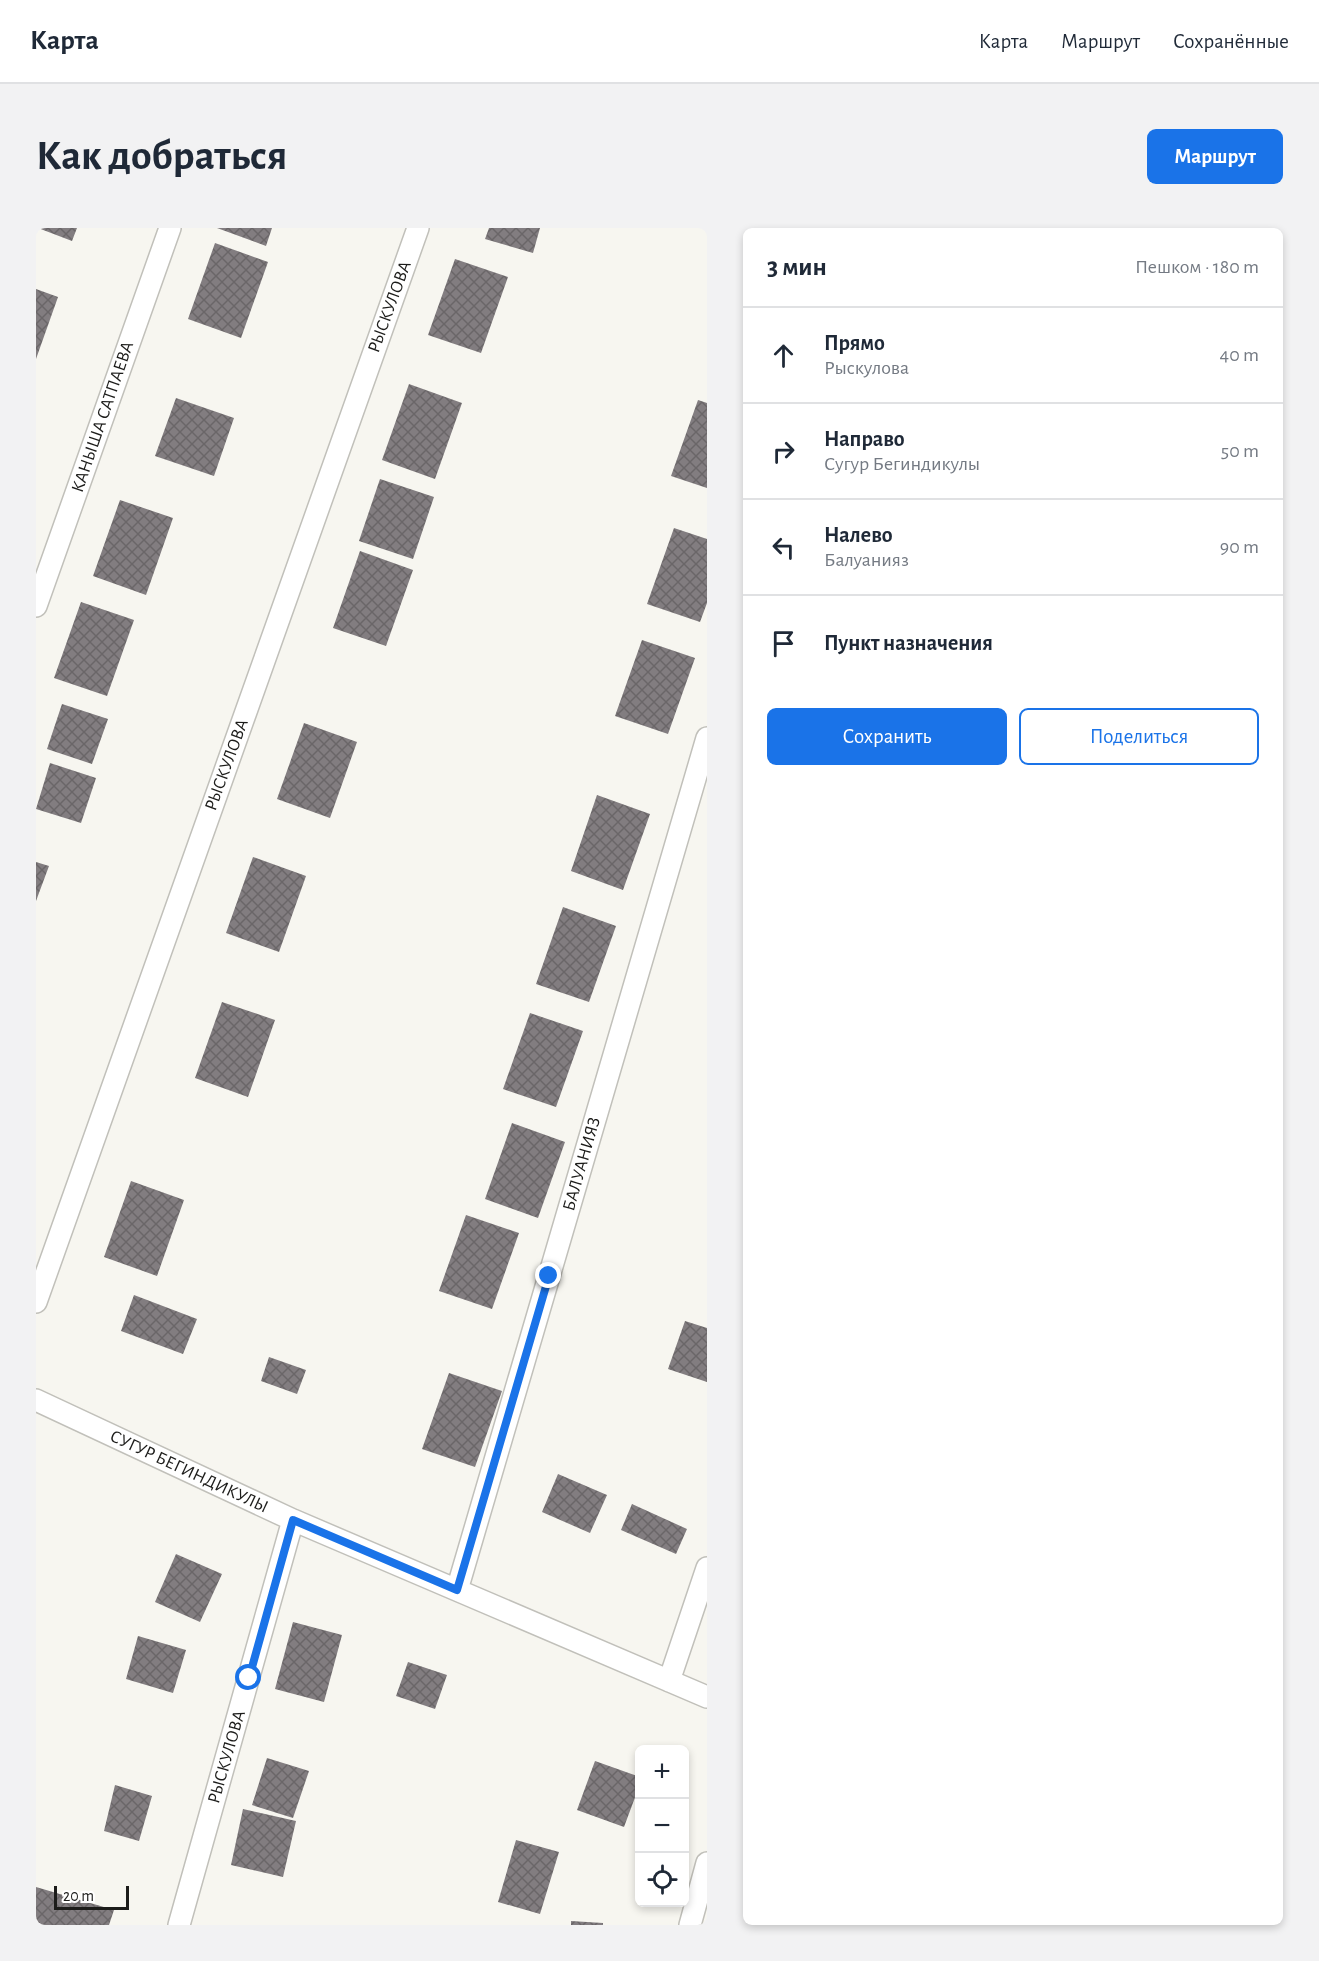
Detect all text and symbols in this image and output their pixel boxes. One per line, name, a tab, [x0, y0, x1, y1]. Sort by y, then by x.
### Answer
text: Карта	[30, 27, 99, 55]
text: Карта	[979, 31, 1028, 52]
text: Маршрут	[1061, 31, 1140, 52]
text: Сохранённые	[1173, 31, 1289, 52]
button: Маршрут	[1147, 129, 1283, 184]
text: Как добраться	[36, 135, 287, 177]
text: 3 мин	[767, 254, 827, 280]
text: Пешком · 180 m	[1135, 257, 1259, 277]
street label: РЫСКУЛОВА	[365, 258, 415, 355]
text: Прямо	[824, 332, 885, 354]
street label: КАНЫША САТПАЕВА	[69, 339, 137, 495]
icon: ahead	[767, 339, 800, 372]
text: 40 m	[1220, 345, 1259, 365]
text: Рыскулова	[824, 358, 909, 378]
text: Направо	[824, 428, 905, 450]
icon: right	[767, 435, 800, 468]
text: 50 m	[1221, 441, 1259, 461]
text: Сугур Бегиндикулы	[824, 454, 980, 474]
text: Налево	[824, 524, 893, 546]
icon: left	[767, 531, 800, 564]
text: 90 m	[1220, 537, 1259, 557]
text: Балуанияз	[824, 550, 909, 570]
icon: arrive	[767, 627, 800, 660]
text: Пункт назначения	[824, 632, 993, 654]
button: Сохранить	[767, 708, 1007, 765]
button: Поделиться	[1019, 708, 1259, 765]
street label: РЫСКУЛОВА	[202, 716, 252, 813]
street label: БАЛУАНИЯЗ	[560, 1115, 604, 1213]
route end	[535, 1262, 561, 1288]
street label: СУГУР БЕГИНДИКУЛЫ	[107, 1427, 271, 1517]
route start	[235, 1664, 261, 1690]
street label: РЫСКУЛОВА	[205, 1708, 249, 1806]
map controls	[635, 1745, 689, 1907]
button: +	[635, 1745, 689, 1799]
button: −	[635, 1799, 689, 1853]
button: locate	[635, 1853, 689, 1907]
scale bar	[54, 1883, 129, 1910]
text: 20 m	[63, 1888, 94, 1904]

